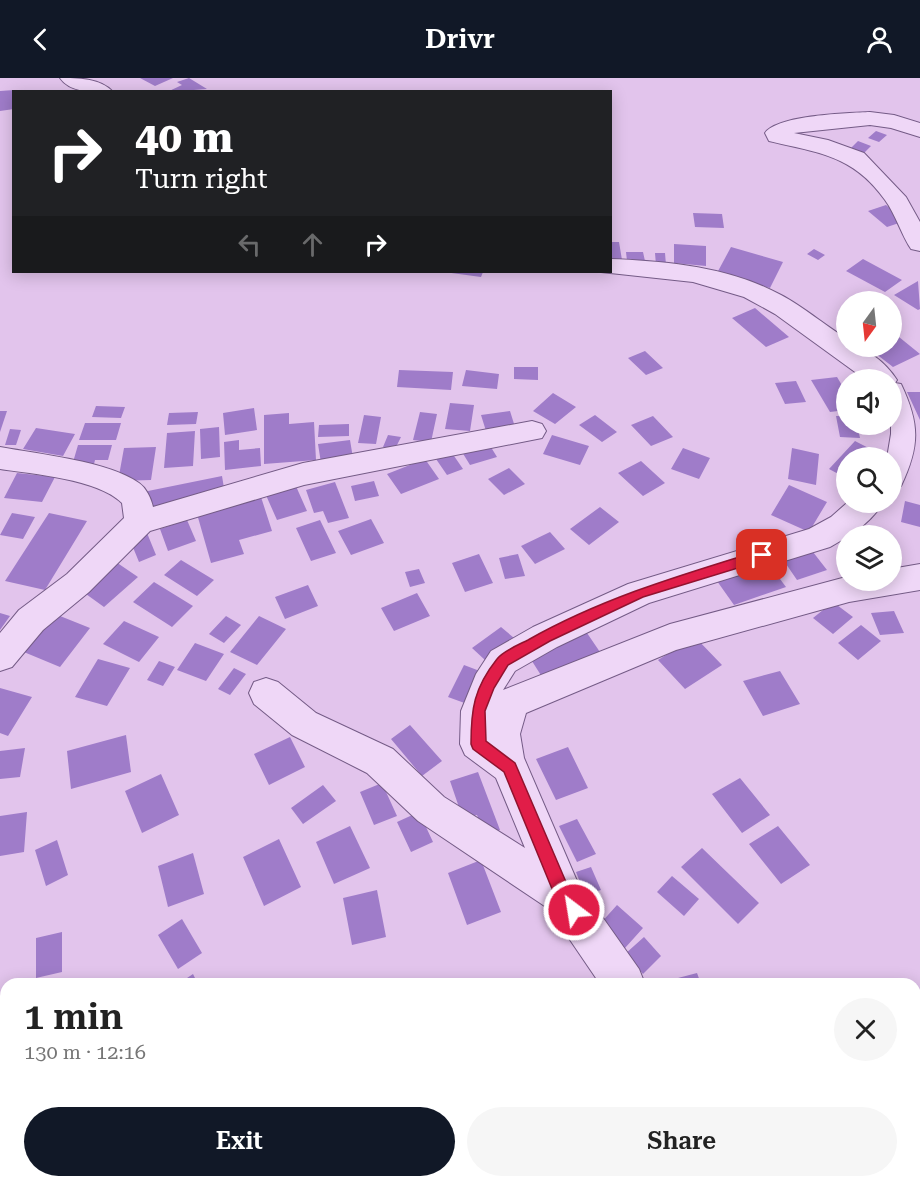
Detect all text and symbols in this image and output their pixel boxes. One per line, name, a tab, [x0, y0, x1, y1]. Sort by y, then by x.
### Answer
icon: back	[24, 23, 57, 56]
text: Drivr	[425, 23, 495, 55]
icon: person	[863, 23, 896, 56]
text: 40 m	[135, 113, 233, 162]
icon: right	[36, 114, 114, 192]
text: Turn right	[135, 163, 268, 195]
icon: left	[233, 228, 266, 261]
icon: ahead	[296, 228, 329, 261]
icon: right	[359, 228, 392, 261]
north arrow	[836, 291, 902, 357]
map controls	[836, 291, 902, 591]
button: sound	[836, 369, 902, 435]
button: search	[836, 447, 902, 513]
button: layers	[836, 525, 902, 591]
pin	[736, 529, 787, 580]
icon: arrive	[745, 538, 778, 571]
position arrow	[542, 878, 606, 942]
text: 1 min	[24, 996, 123, 1038]
button: close	[834, 998, 897, 1061]
text: 130 m · 12:16	[24, 1040, 146, 1064]
button: Exit	[24, 1107, 455, 1176]
button: Share	[467, 1107, 897, 1176]

